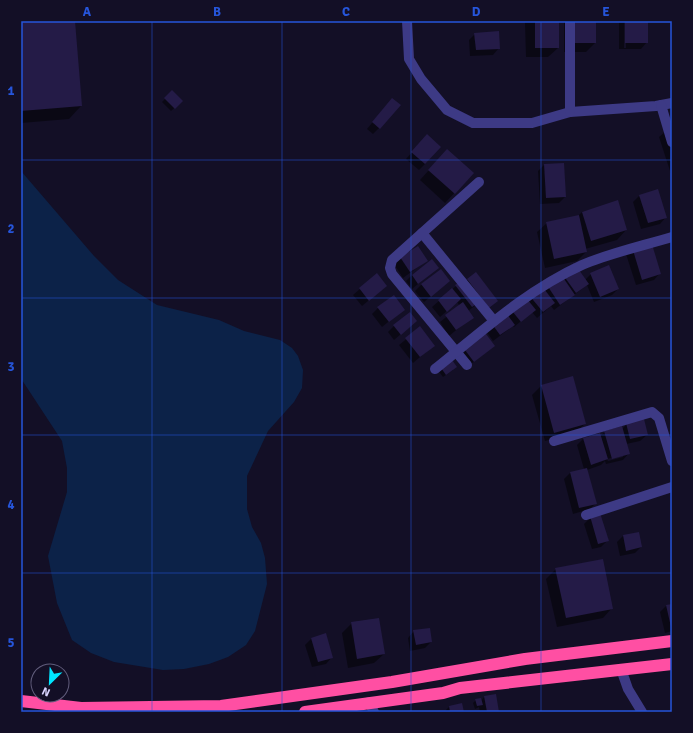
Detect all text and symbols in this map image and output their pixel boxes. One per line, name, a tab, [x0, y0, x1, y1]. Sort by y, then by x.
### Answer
text: A	[83, 4, 92, 20]
text: B	[213, 4, 221, 20]
text: C	[342, 4, 350, 20]
text: D	[472, 4, 481, 20]
text: E	[602, 4, 610, 20]
text: 1	[7, 83, 15, 99]
text: 2	[7, 221, 15, 237]
text: 3	[7, 359, 15, 375]
text: 4	[7, 497, 15, 513]
text: 5	[7, 635, 15, 651]
north arrow	[30, 663, 70, 703]
text: N	[40, 684, 52, 699]

